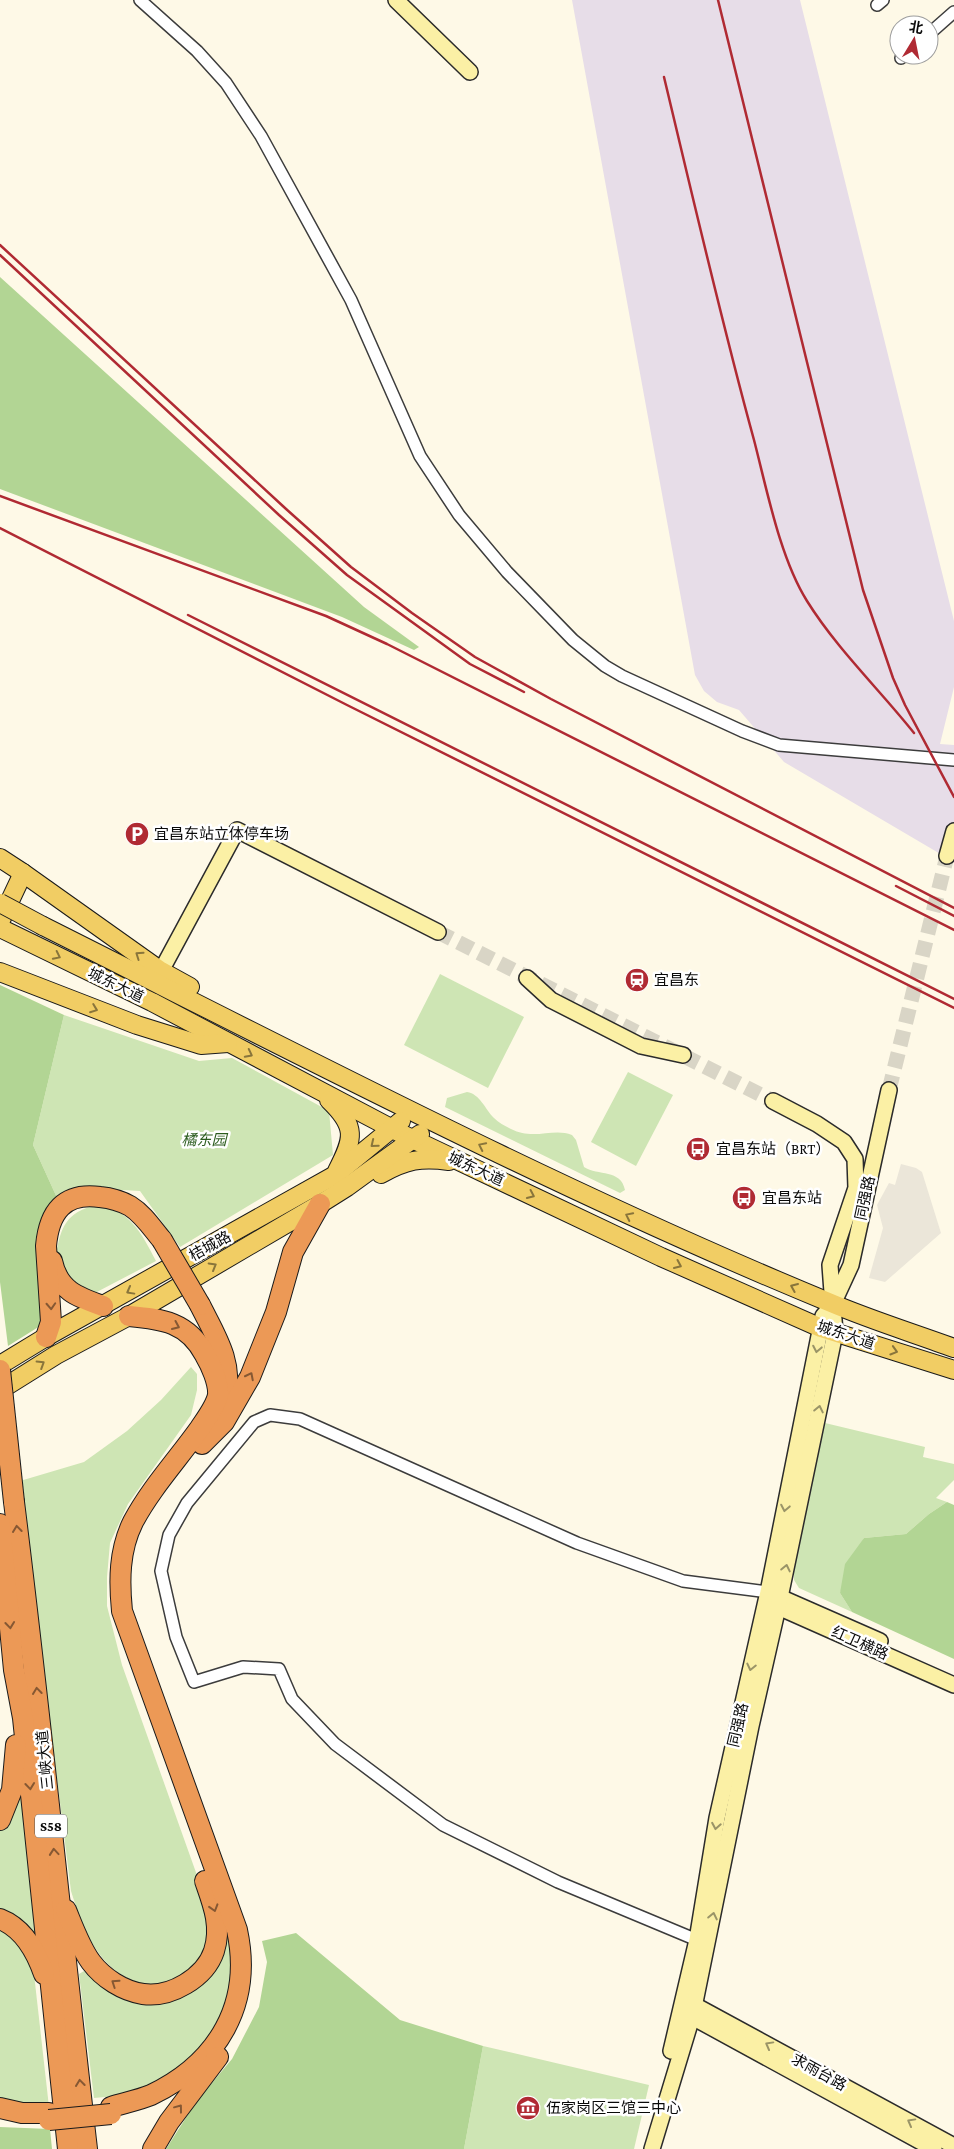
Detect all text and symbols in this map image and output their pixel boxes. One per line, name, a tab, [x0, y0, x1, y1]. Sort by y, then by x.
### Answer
north arrow	[889, 15, 939, 65]
text: 北	[908, 18, 925, 36]
parking icon: 宜昌东站立体停车场	[124, 821, 150, 847]
place label: 宜昌东站立体停车场	[154, 826, 289, 842]
one-way arrow	[52, 950, 61, 961]
one-way arrow	[135, 952, 144, 961]
street label: 城东大道	[86, 965, 146, 1005]
station icon: 宜昌东	[624, 967, 650, 993]
place label: 宜昌东	[654, 972, 699, 988]
one-way arrow	[89, 1003, 98, 1013]
one-way arrow	[244, 1048, 253, 1058]
park label: 橘东园	[181, 1132, 228, 1148]
bus stop icon: 宜昌东站（BRT）	[685, 1136, 711, 1162]
one-way arrow	[371, 1138, 380, 1146]
place label: 宜昌东站（BRT）	[716, 1141, 830, 1157]
one-way arrow	[478, 1142, 487, 1152]
street label: 城东大道	[445, 1149, 507, 1189]
street label: 同强路	[852, 1174, 878, 1222]
bus stop icon: 宜昌东站	[731, 1185, 757, 1211]
one-way arrow	[526, 1189, 535, 1199]
place label: 宜昌东站	[762, 1190, 822, 1206]
one-way arrow	[625, 1212, 634, 1222]
street label: 桔城路	[186, 1228, 234, 1264]
one-way arrow	[673, 1258, 682, 1269]
one-way arrow	[208, 1263, 217, 1273]
one-way arrow	[790, 1283, 799, 1294]
one-way arrow	[127, 1285, 136, 1295]
one-way arrow	[45, 1302, 56, 1310]
street label: 城东大道	[815, 1318, 877, 1352]
one-way arrow	[171, 1319, 180, 1330]
one-way arrow	[812, 1344, 822, 1353]
one-way arrow	[889, 1346, 897, 1356]
one-way arrow	[36, 1360, 45, 1370]
one-way arrow	[244, 1373, 254, 1382]
one-way arrow	[814, 1405, 824, 1414]
one-way arrow	[780, 1503, 790, 1512]
one-way arrow	[12, 1525, 23, 1533]
one-way arrow	[781, 1564, 791, 1573]
one-way arrow	[4, 1621, 15, 1629]
street label: 红卫横路	[829, 1623, 891, 1663]
one-way arrow	[746, 1662, 757, 1671]
one-way arrow	[32, 1686, 43, 1694]
street label: 同强路	[725, 1701, 751, 1749]
street label: 三峡大道	[34, 1729, 56, 1791]
one-way arrow	[24, 1782, 35, 1790]
road number: S58	[35, 1814, 67, 1838]
one-way arrow	[712, 1821, 722, 1830]
one-way arrow	[48, 1848, 59, 1856]
one-way arrow	[209, 1904, 219, 1912]
one-way arrow	[707, 1911, 717, 1920]
one-way arrow	[111, 1980, 121, 1989]
one-way arrow	[765, 2041, 774, 2051]
street label: 求雨台路	[789, 2050, 849, 2094]
one-way arrow	[75, 2079, 86, 2087]
museum icon: 伍家岗区三馆三中心	[515, 2095, 541, 2121]
place label: 伍家岗区三馆三中心	[546, 2100, 681, 2116]
one-way arrow	[174, 2105, 182, 2114]
one-way arrow	[908, 2119, 917, 2129]

